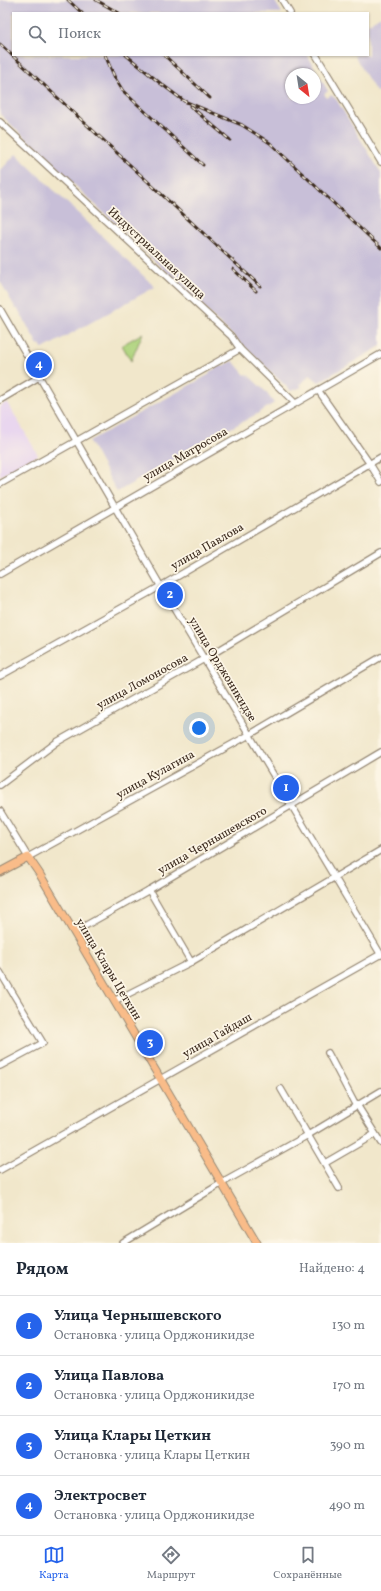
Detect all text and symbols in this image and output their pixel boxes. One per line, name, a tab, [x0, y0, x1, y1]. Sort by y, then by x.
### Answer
search box	[12, 12, 369, 56]
icon: search	[26, 23, 48, 45]
text: Поиск	[58, 24, 101, 45]
north arrow	[285, 68, 321, 104]
street label: Индустриальная улица	[104, 204, 209, 303]
pin: 4	[26, 350, 52, 380]
street label: улица Матросова	[140, 424, 231, 486]
street label: улица Павлова	[168, 519, 247, 574]
pin: 2	[157, 580, 183, 610]
street label: улица Орджоникидзе	[184, 614, 260, 725]
street label: улица Ломоносова	[94, 650, 191, 714]
your location	[189, 718, 209, 738]
street label: улица Кулагина	[113, 747, 198, 803]
pin: 1	[273, 773, 299, 803]
street label: улица Чернышевского	[155, 803, 270, 879]
street label: улица Клары Цеткин	[71, 916, 145, 1023]
street label: улица Гайдаш	[180, 1009, 255, 1062]
pin: 3	[137, 1028, 163, 1058]
text: Рядом	[16, 1258, 69, 1281]
text: Найдено: 4	[299, 1260, 365, 1278]
text: Улица Чернышевского	[54, 1306, 222, 1327]
text: 1	[26, 1317, 32, 1335]
text: 130 m	[332, 1317, 365, 1335]
text: Остановка · улица Орджоникидзе	[54, 1327, 255, 1345]
text: Улица Павлова	[54, 1366, 164, 1387]
text: 2	[26, 1377, 32, 1395]
text: 170 m	[332, 1377, 365, 1395]
text: Остановка · улица Орджоникидзе	[54, 1387, 255, 1405]
text: Улица Клары Цеткин	[54, 1426, 211, 1447]
text: 3	[26, 1437, 32, 1455]
text: 390 m	[330, 1437, 365, 1455]
text: Остановка · улица Клары Цеткин	[54, 1447, 250, 1465]
text: Электросвет	[54, 1486, 146, 1507]
text: 4	[25, 1497, 33, 1515]
text: 490 m	[329, 1497, 365, 1515]
text: Остановка · улица Орджоникидзе	[54, 1507, 255, 1525]
tab: Карта	[39, 1544, 69, 1583]
tab: Маршрут	[147, 1544, 195, 1583]
tab: Сохранённые	[273, 1544, 342, 1583]

